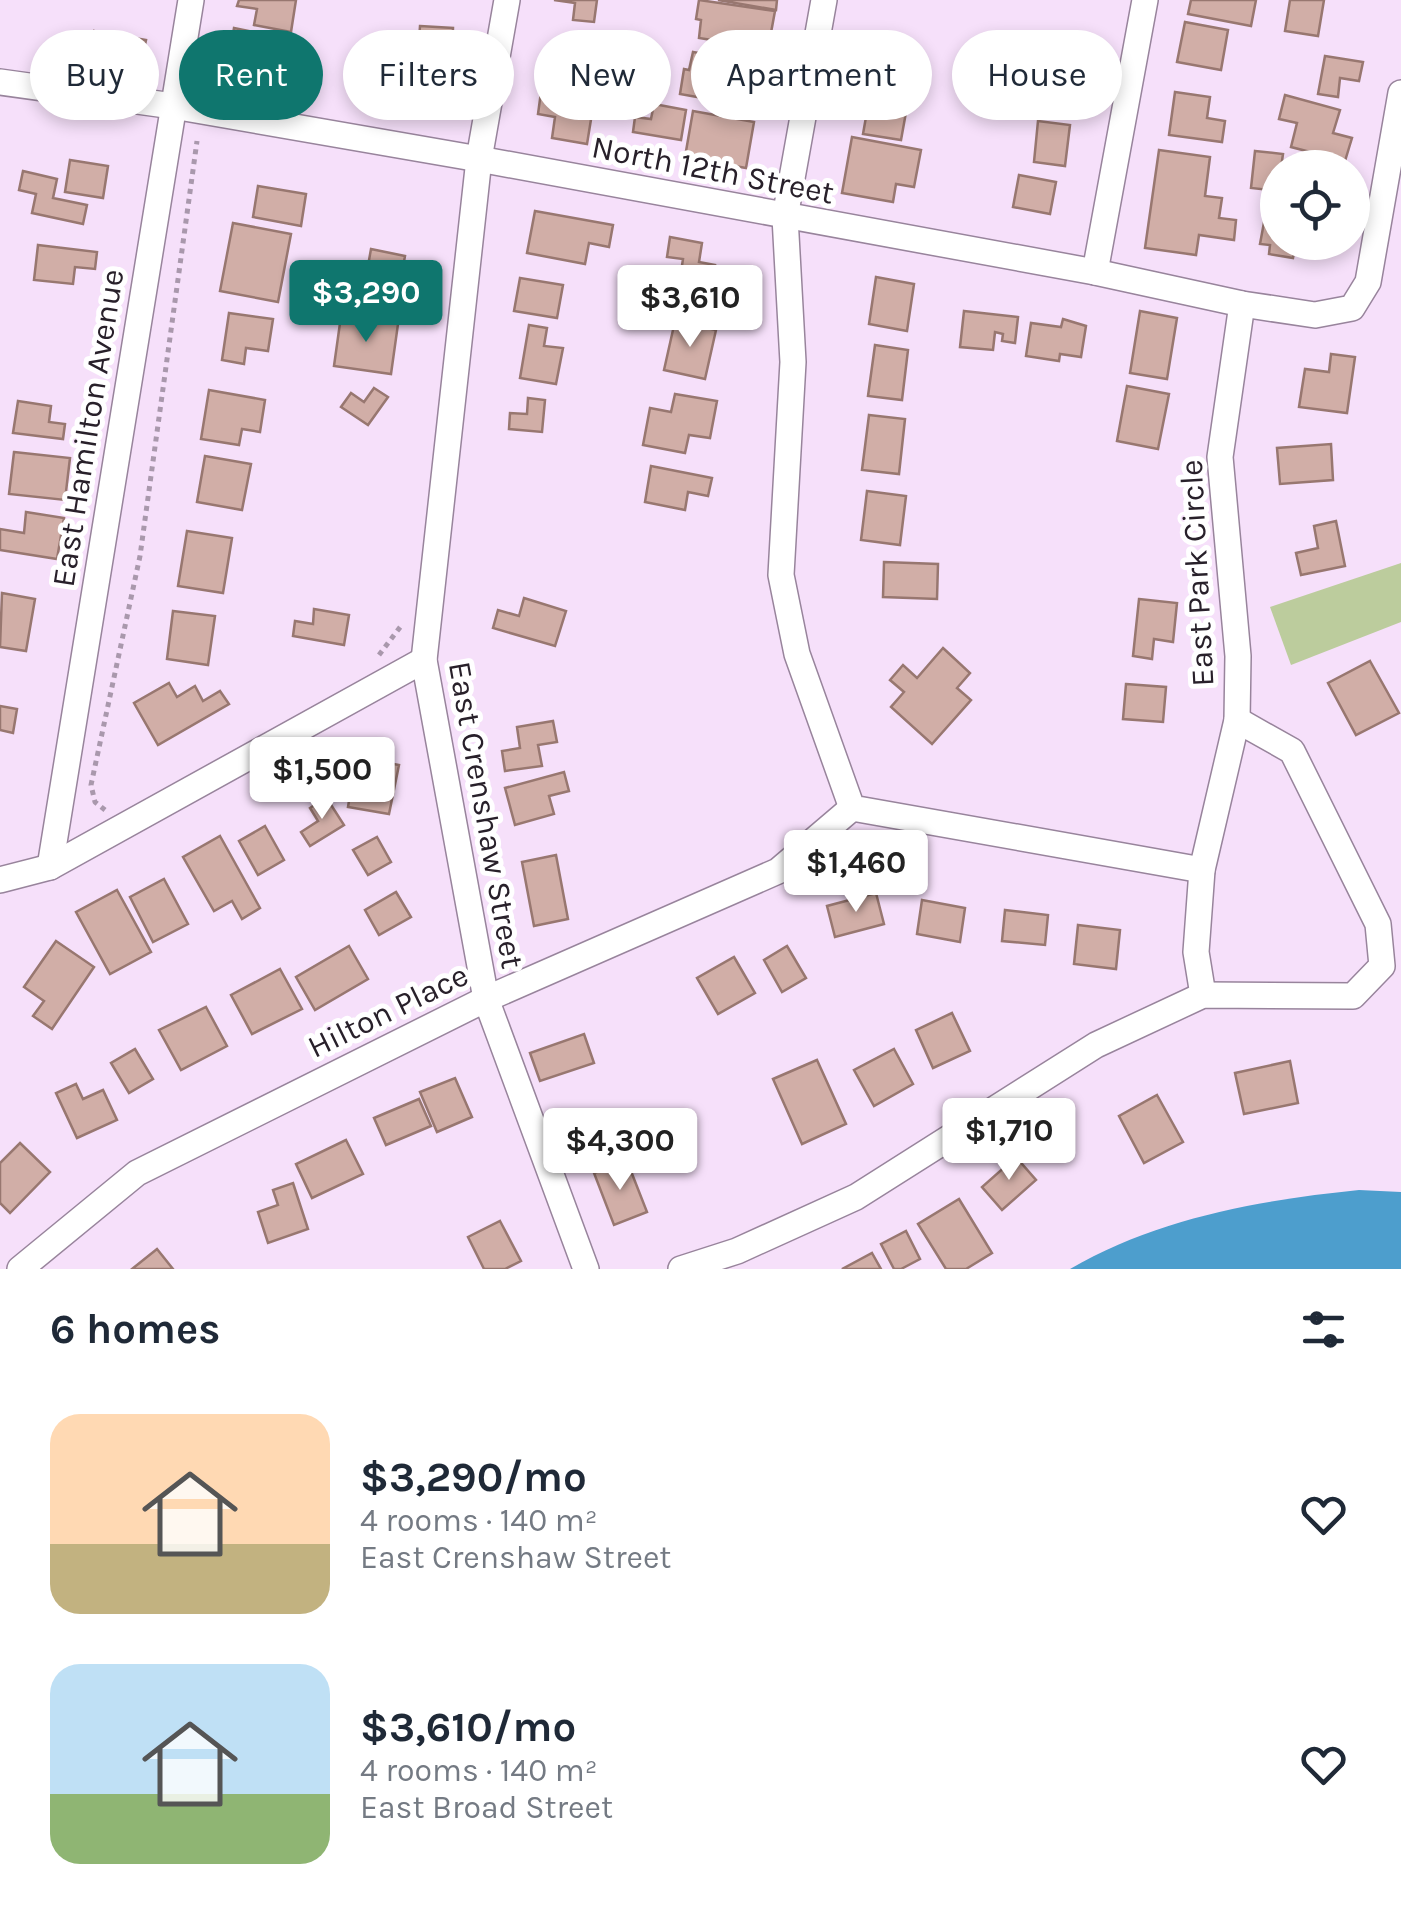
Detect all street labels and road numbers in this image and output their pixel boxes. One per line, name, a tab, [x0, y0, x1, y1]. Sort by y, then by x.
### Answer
street label: North 12th Street	[589, 128, 837, 212]
street label: East Hamilton Avenue	[45, 266, 131, 590]
street label: East Park Circle	[1173, 459, 1221, 687]
street label: East Crenshaw Street	[441, 658, 531, 972]
street label: Hilton Place	[302, 956, 474, 1066]

